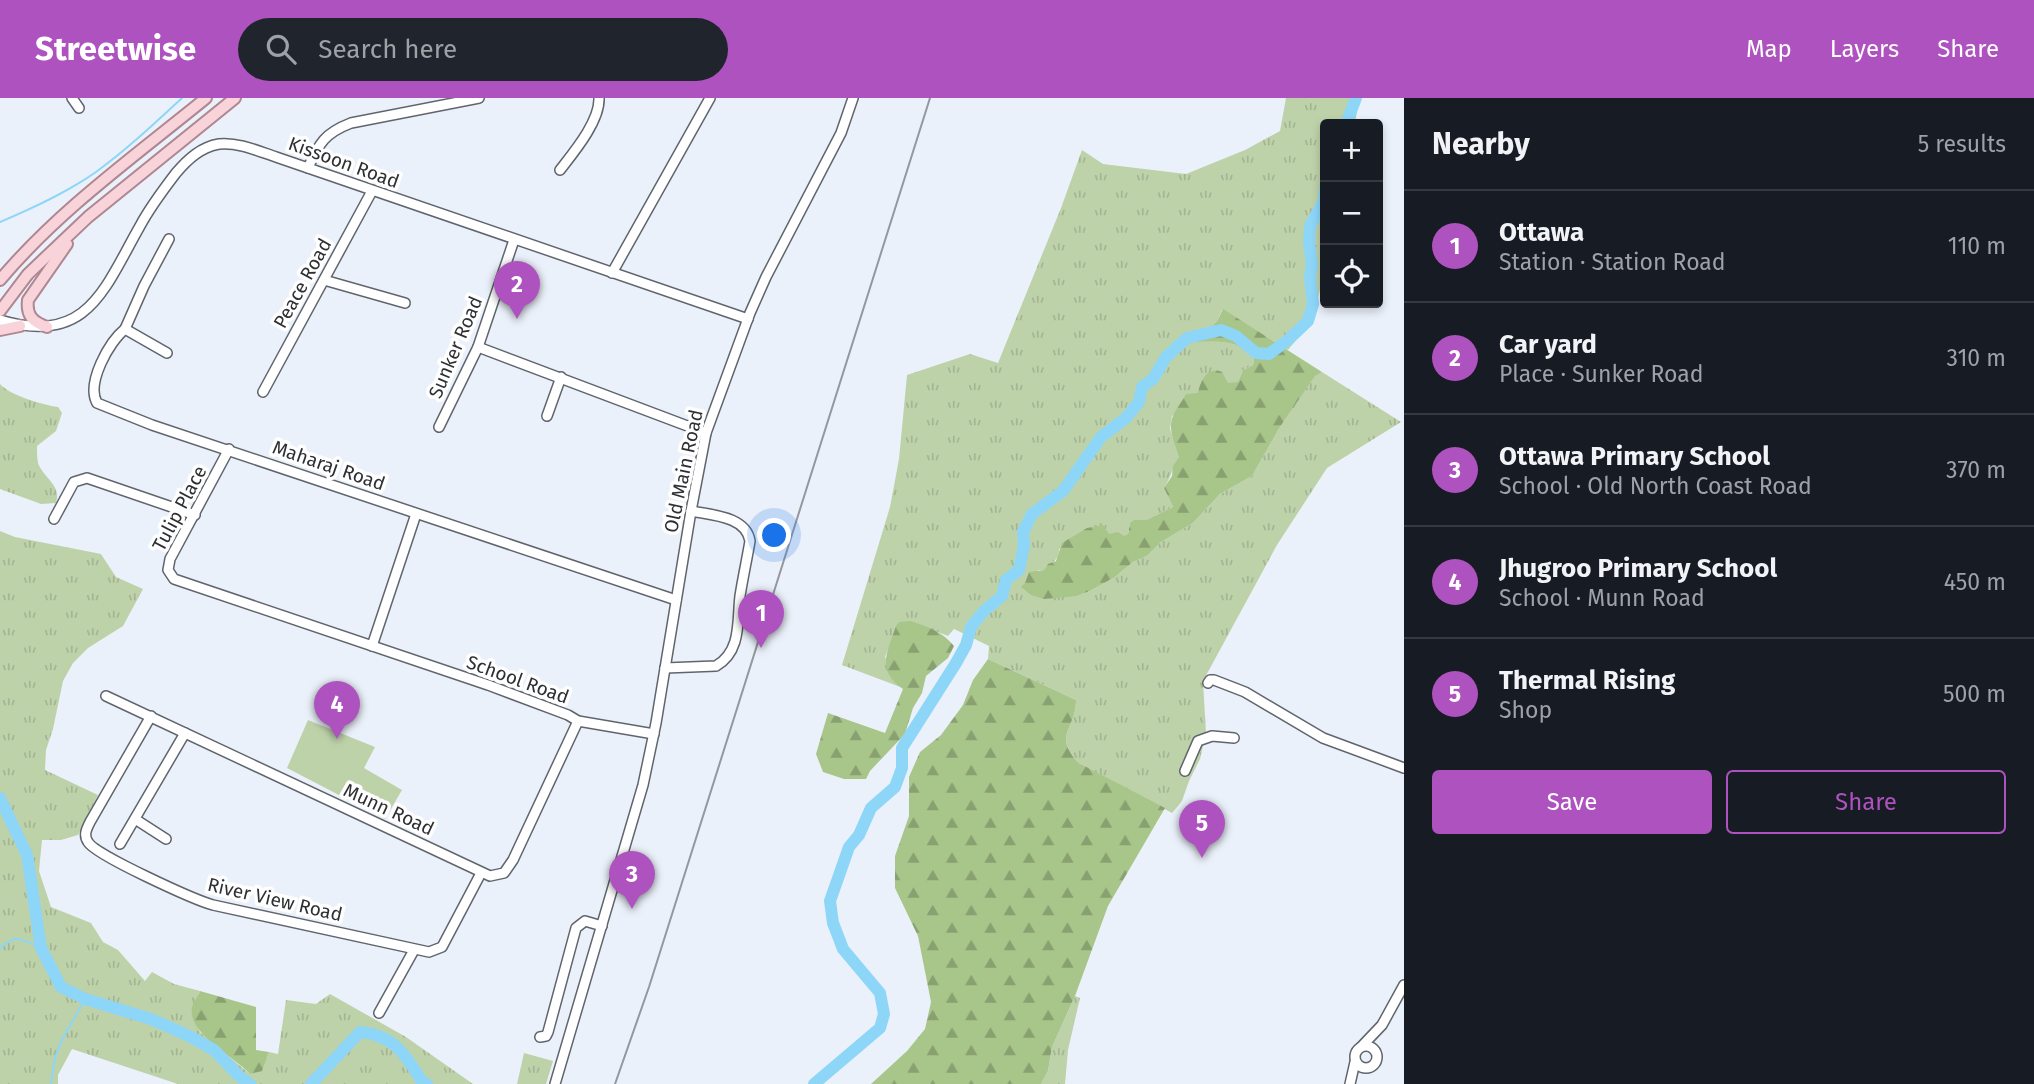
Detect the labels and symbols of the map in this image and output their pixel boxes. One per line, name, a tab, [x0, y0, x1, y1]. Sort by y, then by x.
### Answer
street label: Kissoon Road	[285, 132, 402, 193]
street label: Peace Road	[268, 234, 336, 332]
pin: 2	[494, 261, 540, 319]
street label: Sunker Road	[424, 293, 487, 402]
street label: Old Main Road	[659, 407, 708, 535]
street label: Maharaj Road	[270, 435, 388, 495]
street label: Tulip Place	[147, 462, 211, 555]
your location	[757, 518, 791, 552]
pin: 1	[738, 590, 784, 648]
street label: School Road	[464, 650, 572, 709]
pin: 4	[314, 681, 360, 739]
street label: Munn Road	[340, 779, 438, 840]
pin: 5	[1179, 800, 1225, 858]
pin: 3	[609, 851, 655, 909]
street label: River View Road	[205, 873, 345, 926]

